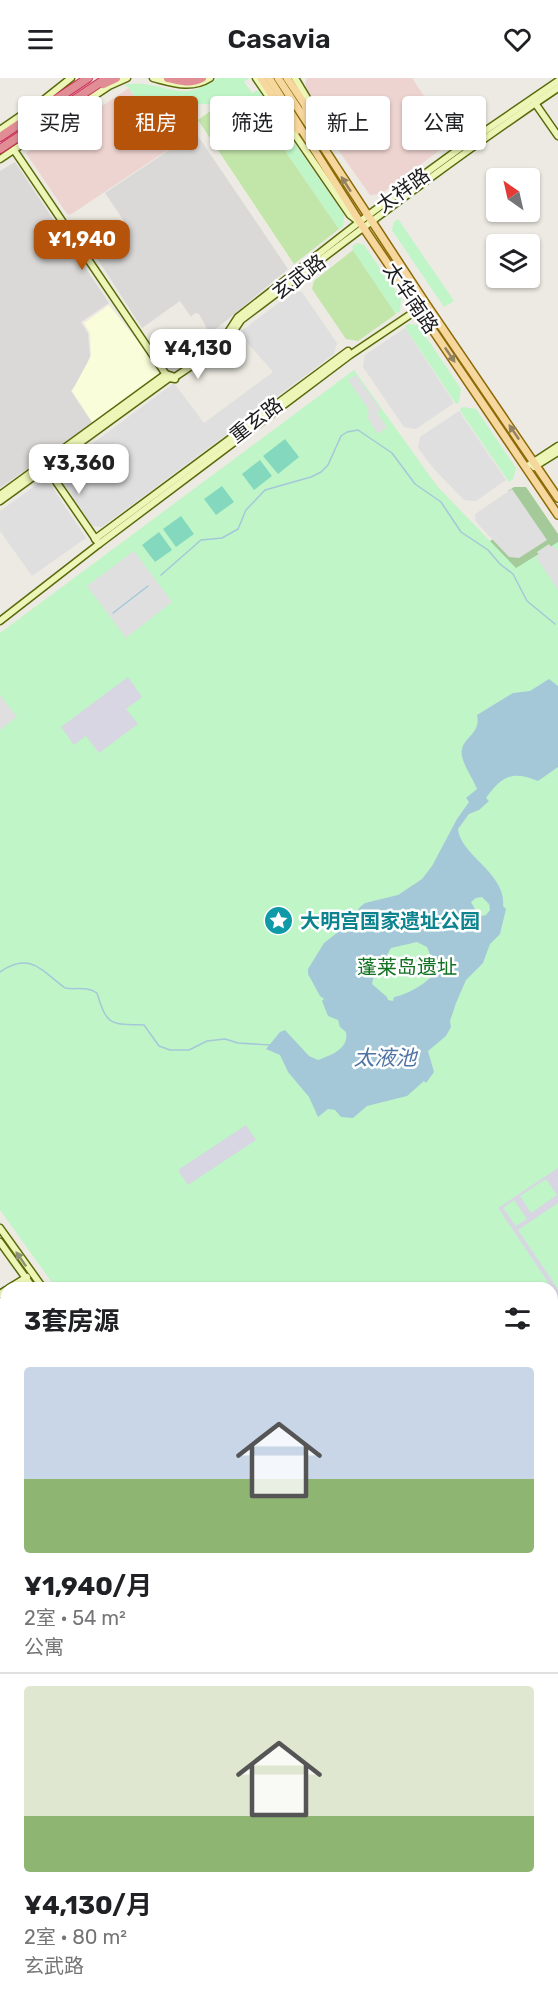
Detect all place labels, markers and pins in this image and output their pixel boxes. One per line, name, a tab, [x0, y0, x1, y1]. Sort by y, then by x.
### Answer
pin: ¥1,940	[33, 220, 131, 271]
pin: ¥4,130	[149, 329, 247, 380]
pin: ¥3,360	[30, 444, 128, 495]
place icon: 大明宫国家遗址公园	[263, 905, 295, 937]
place label: 大明宫国家遗址公园	[300, 909, 480, 933]

